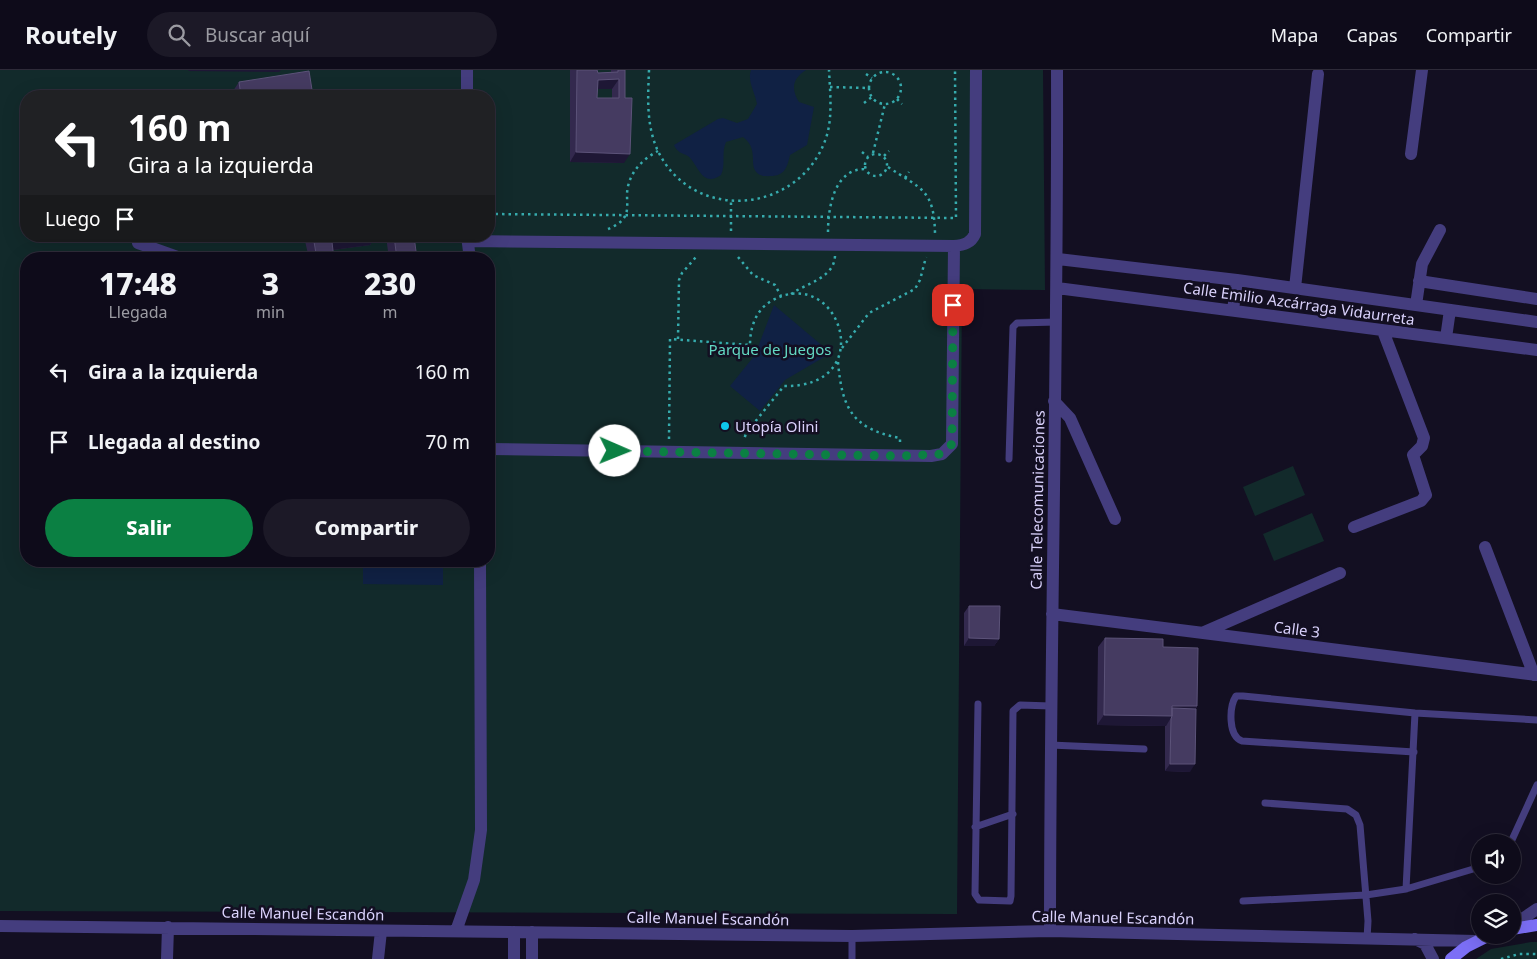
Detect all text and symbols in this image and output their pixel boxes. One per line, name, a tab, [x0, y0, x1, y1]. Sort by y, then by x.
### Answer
search box	[147, 12, 497, 57]
text: Routely	[25, 18, 117, 51]
icon: search	[165, 21, 193, 49]
text: Buscar aquí	[205, 22, 310, 48]
text: Mapa	[1271, 23, 1318, 47]
text: Capas	[1346, 23, 1398, 47]
text: Compartir	[1426, 23, 1512, 47]
text: 160 m	[128, 104, 231, 151]
icon: left	[45, 110, 110, 175]
text: Gira a la izquierda	[128, 149, 314, 179]
icon: arrive	[111, 205, 139, 233]
text: Luego	[45, 206, 101, 232]
text: 17:48	[99, 263, 177, 304]
text: 3	[262, 263, 279, 304]
text: 230	[364, 263, 416, 304]
street label: Calle Emilio Azcárraga Vidaurreta	[1182, 277, 1416, 329]
pin	[932, 284, 974, 326]
icon: arrive	[939, 291, 967, 319]
text: Llegada	[108, 301, 168, 323]
text: min	[256, 301, 285, 323]
text: m	[382, 301, 397, 323]
park label: Parque de Juegos	[708, 339, 832, 359]
icon: left	[45, 358, 73, 386]
text: Gira a la izquierda	[88, 359, 258, 385]
text: 160 m	[415, 359, 470, 385]
street label: Calle Telecomunicaciones	[1025, 410, 1049, 590]
place label: Utopía Olini	[735, 416, 818, 436]
marker: Utopía Olini	[719, 420, 731, 432]
position arrow	[588, 424, 640, 476]
icon: arrive	[45, 428, 73, 456]
text: Llegada al destino	[88, 429, 260, 455]
text: 70 m	[426, 429, 470, 455]
button: Salir	[45, 499, 253, 557]
button: Compartir	[263, 499, 470, 557]
street label: Calle 3	[1273, 616, 1321, 642]
map controls	[1471, 834, 1521, 944]
button: sound	[1471, 834, 1521, 884]
button: layers	[1471, 894, 1521, 944]
street label: Calle Manuel Escandón	[221, 902, 385, 924]
street label: Calle Manuel Escandón	[1031, 906, 1195, 928]
street label: Calle Manuel Escandón	[626, 907, 790, 929]

